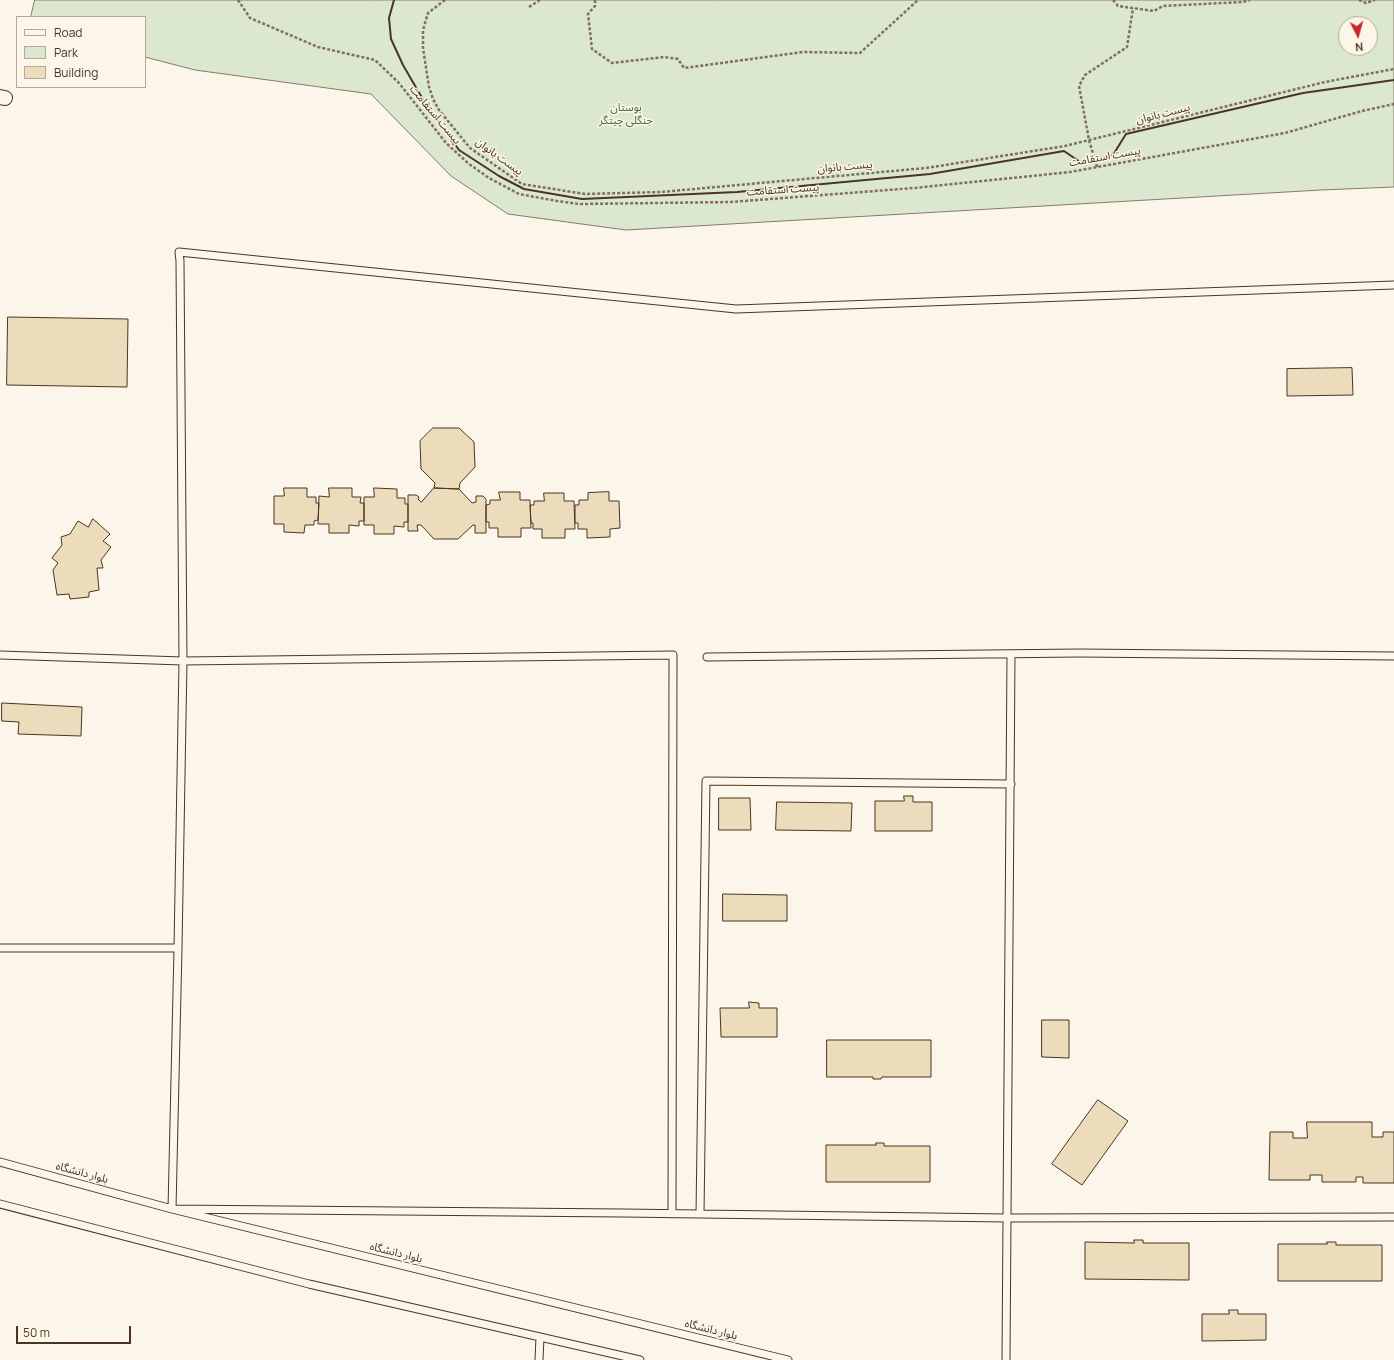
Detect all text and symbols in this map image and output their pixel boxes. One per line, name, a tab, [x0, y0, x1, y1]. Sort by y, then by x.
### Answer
legend	[16, 16, 146, 88]
north arrow	[1338, 16, 1378, 56]
text: Road	[54, 24, 82, 41]
text: N	[1354, 40, 1364, 55]
text: Park	[54, 44, 78, 61]
text: Building	[54, 64, 98, 81]
street label: پیست استقامت	[407, 83, 463, 147]
park label: بوستان جنگلی چیتگر	[599, 101, 653, 127]
street label: پیست بانوان	[1135, 101, 1191, 127]
street label: پیست بانوان	[473, 135, 525, 179]
street label: پیست استقامت	[1068, 144, 1142, 170]
street label: پیست بانوان	[817, 158, 873, 176]
street label: پیست استقامت	[746, 181, 820, 199]
street label: بلوار دانشگاه	[54, 1160, 110, 1186]
street label: بلوار دانشگاه	[368, 1240, 424, 1266]
street label: بلوار دانشگاه	[683, 1317, 739, 1343]
scale bar	[18, 1318, 133, 1344]
text: 50 m	[23, 1324, 50, 1341]

